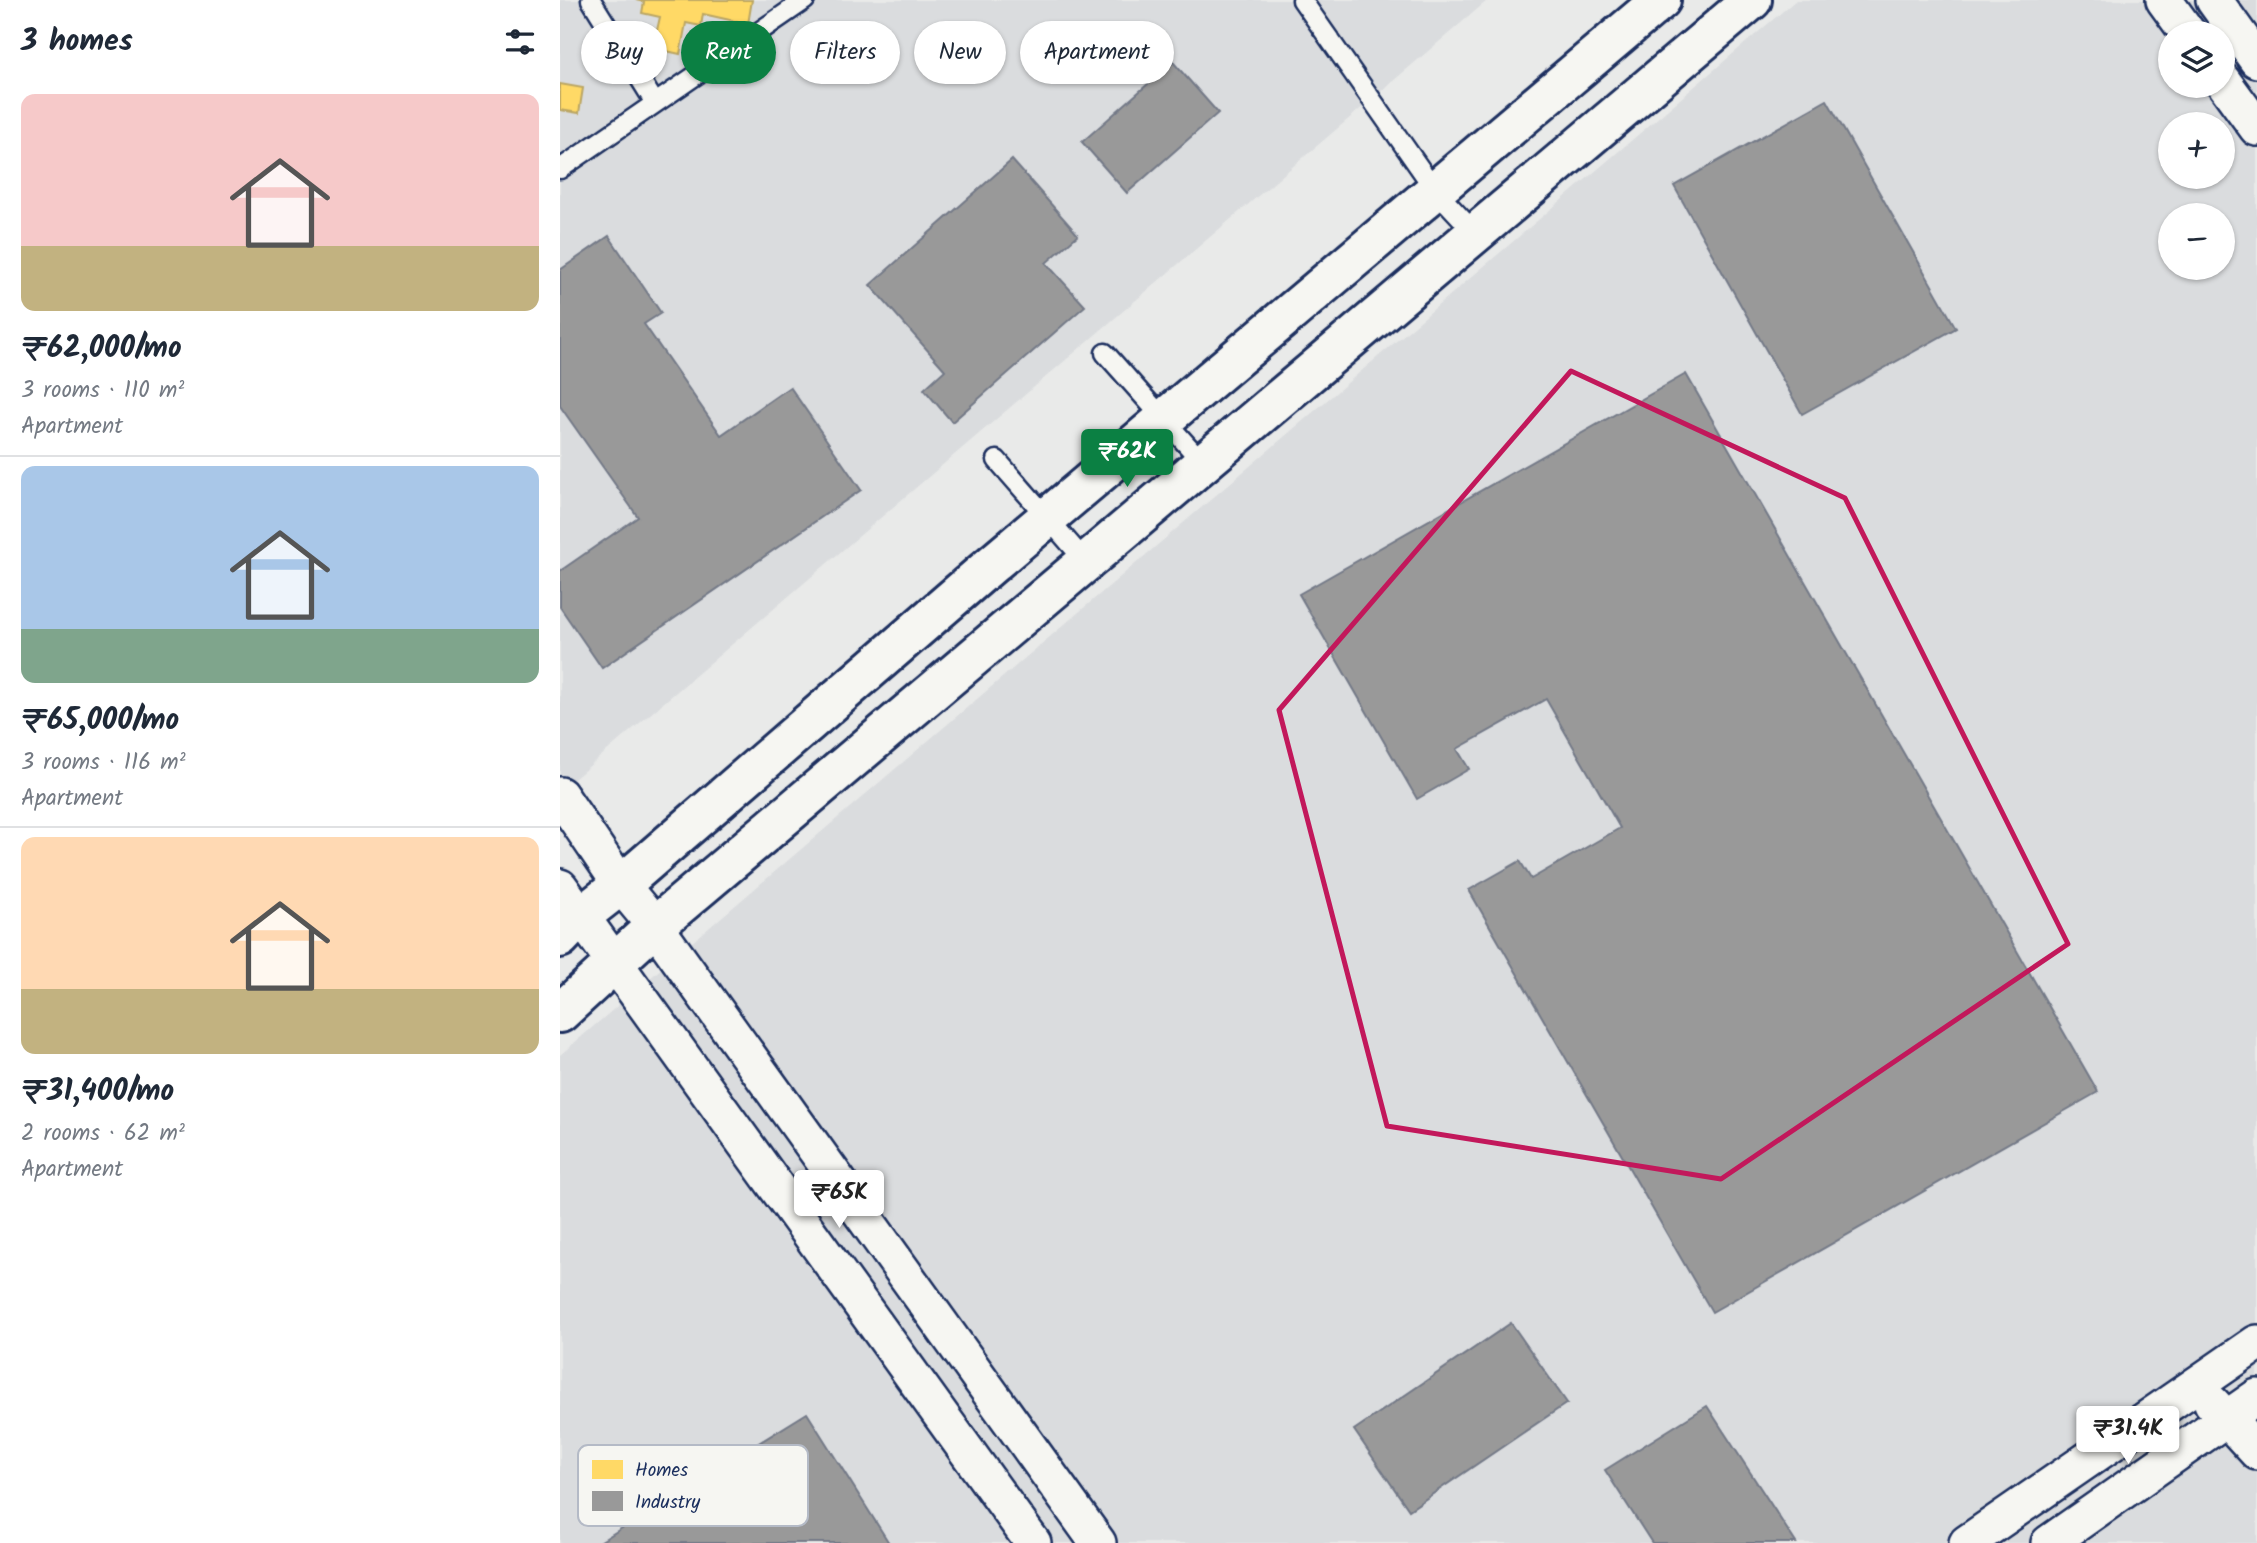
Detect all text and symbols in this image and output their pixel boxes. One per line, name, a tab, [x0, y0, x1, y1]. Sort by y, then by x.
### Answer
text: 3 homes	[21, 18, 133, 66]
chip: Buy	[581, 21, 667, 84]
chip: Rent	[681, 21, 776, 84]
chip: Filters	[790, 21, 900, 84]
chip: New	[914, 21, 1006, 84]
chip: Apartment	[1020, 21, 1174, 84]
map controls	[2158, 21, 2235, 280]
button: layers	[2158, 21, 2235, 98]
icon: filters	[501, 23, 539, 61]
button: +	[2158, 112, 2235, 189]
icon: home	[217, 140, 343, 266]
button: −	[2158, 203, 2235, 280]
text: ₹62,000/mo	[21, 325, 182, 373]
text: 3 rooms · 110 m²	[21, 373, 184, 409]
text: Apartment	[21, 409, 123, 445]
pin: ₹62K	[1086, 430, 1168, 489]
text: ₹62K	[1097, 434, 1157, 470]
icon: home	[217, 512, 343, 638]
text: ₹65,000/mo	[21, 697, 179, 745]
text: 3 rooms · 116 m²	[21, 745, 186, 781]
text: Apartment	[21, 781, 123, 817]
icon: home	[217, 883, 343, 1009]
text: ₹31,400/mo	[21, 1068, 174, 1116]
text: 2 rooms · 62 m²	[21, 1116, 185, 1152]
text: Apartment	[21, 1152, 123, 1188]
pin: ₹65K	[798, 1170, 880, 1230]
text: ₹65K	[810, 1175, 868, 1211]
pin: ₹31.4K	[2071, 1406, 2185, 1466]
text: ₹31.4K	[2092, 1411, 2164, 1447]
legend	[578, 1445, 808, 1526]
text: Homes	[635, 1456, 688, 1486]
text: Industry	[635, 1488, 701, 1518]

